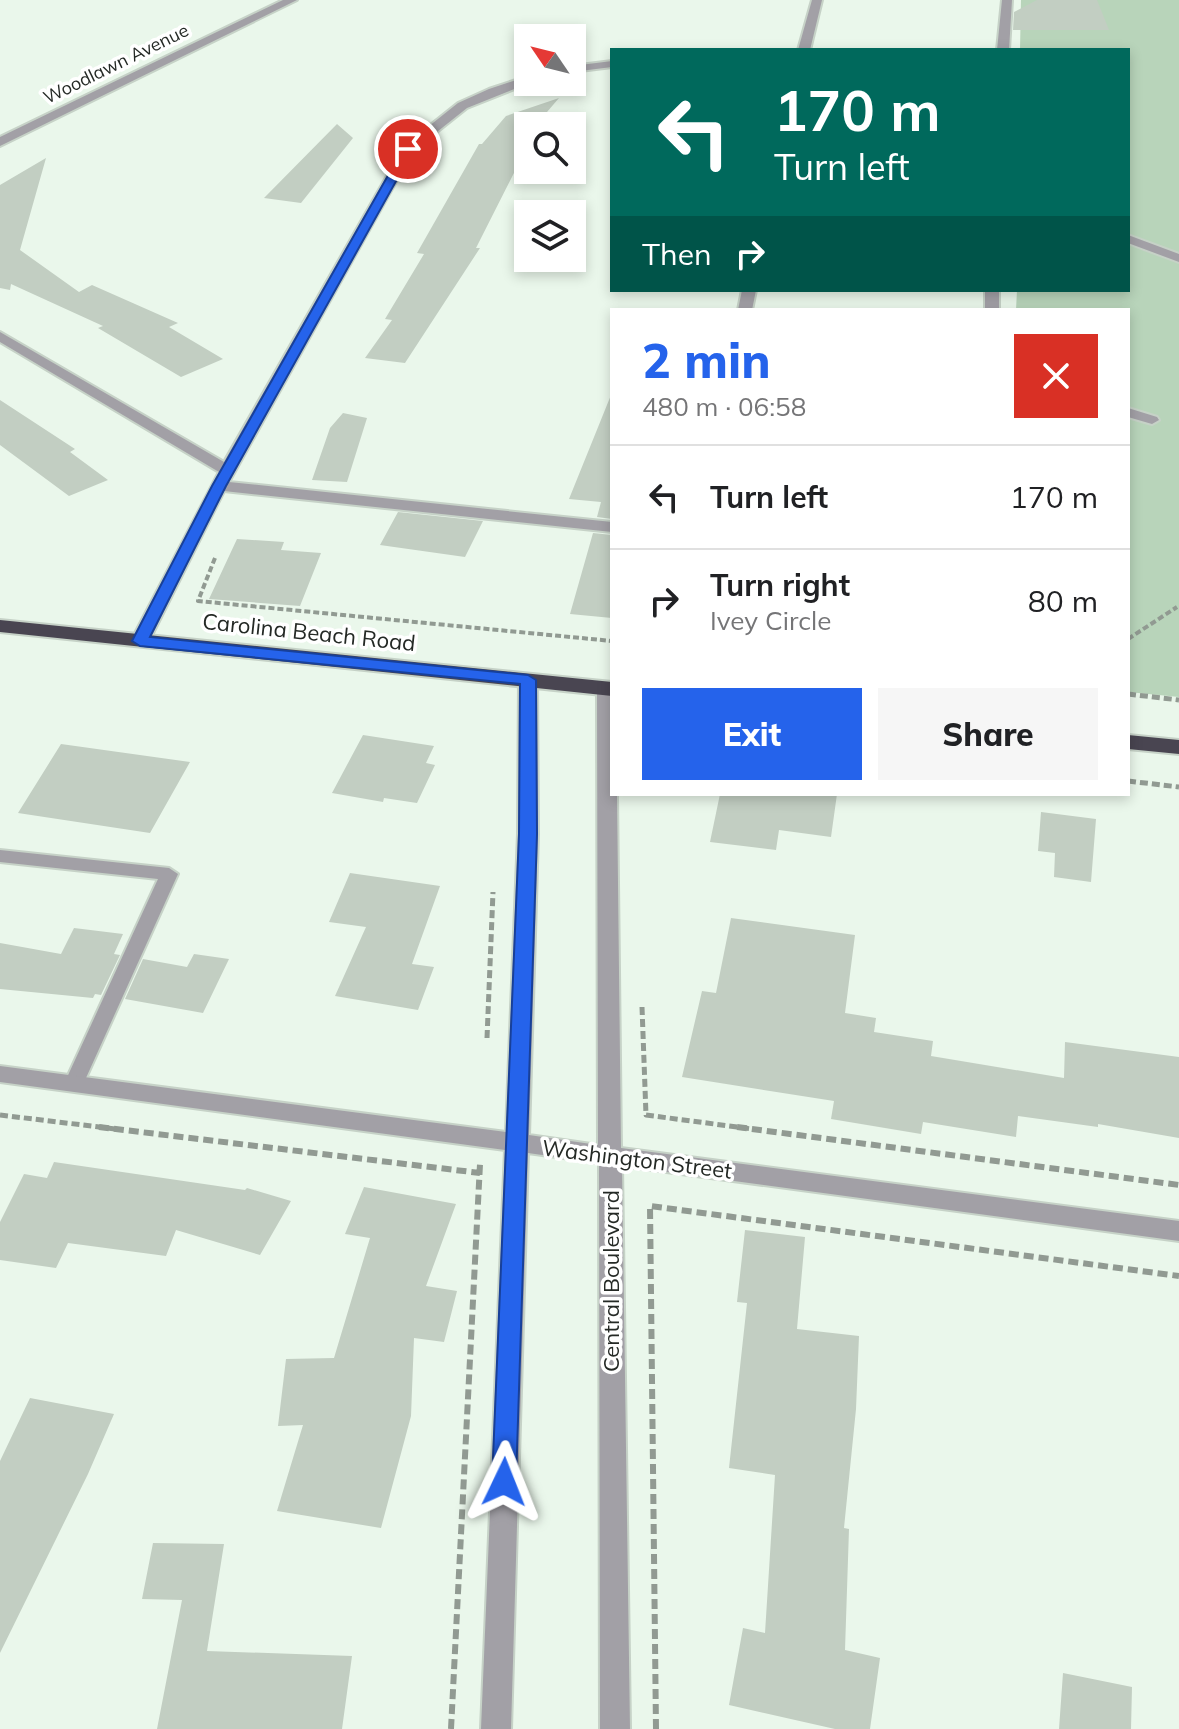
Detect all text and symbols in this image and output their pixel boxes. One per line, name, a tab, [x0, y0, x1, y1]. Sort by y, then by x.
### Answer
street label: Woodlawn Avenue	[39, 18, 192, 109]
north arrow	[514, 24, 586, 96]
map controls	[514, 24, 586, 272]
text: 170 m	[774, 75, 941, 145]
icon: left	[642, 80, 746, 184]
button: search	[514, 112, 586, 184]
pin	[374, 115, 442, 183]
icon: arrive	[386, 127, 430, 171]
text: Turn left	[774, 144, 910, 189]
button: layers	[514, 200, 586, 272]
icon: right	[728, 232, 772, 276]
text: Then	[642, 235, 712, 273]
text: 2 min	[642, 330, 771, 390]
button: close	[1014, 334, 1098, 418]
text: 480 m · 06:58	[642, 390, 806, 423]
icon: left	[642, 475, 686, 519]
text: Turn left	[710, 478, 828, 516]
text: 170 m	[1010, 478, 1098, 516]
text: Turn right	[710, 566, 850, 604]
icon: right	[642, 579, 686, 623]
text: 80 m	[1028, 582, 1098, 620]
text: Ivey Circle	[710, 604, 831, 637]
street label: Carolina Beach Road	[201, 607, 417, 657]
button: Exit	[642, 688, 862, 780]
button: Share	[878, 688, 1098, 780]
street label: Washington Street	[540, 1133, 734, 1185]
street label: Central Boulevard	[597, 1190, 625, 1372]
position arrow	[462, 1440, 546, 1524]

